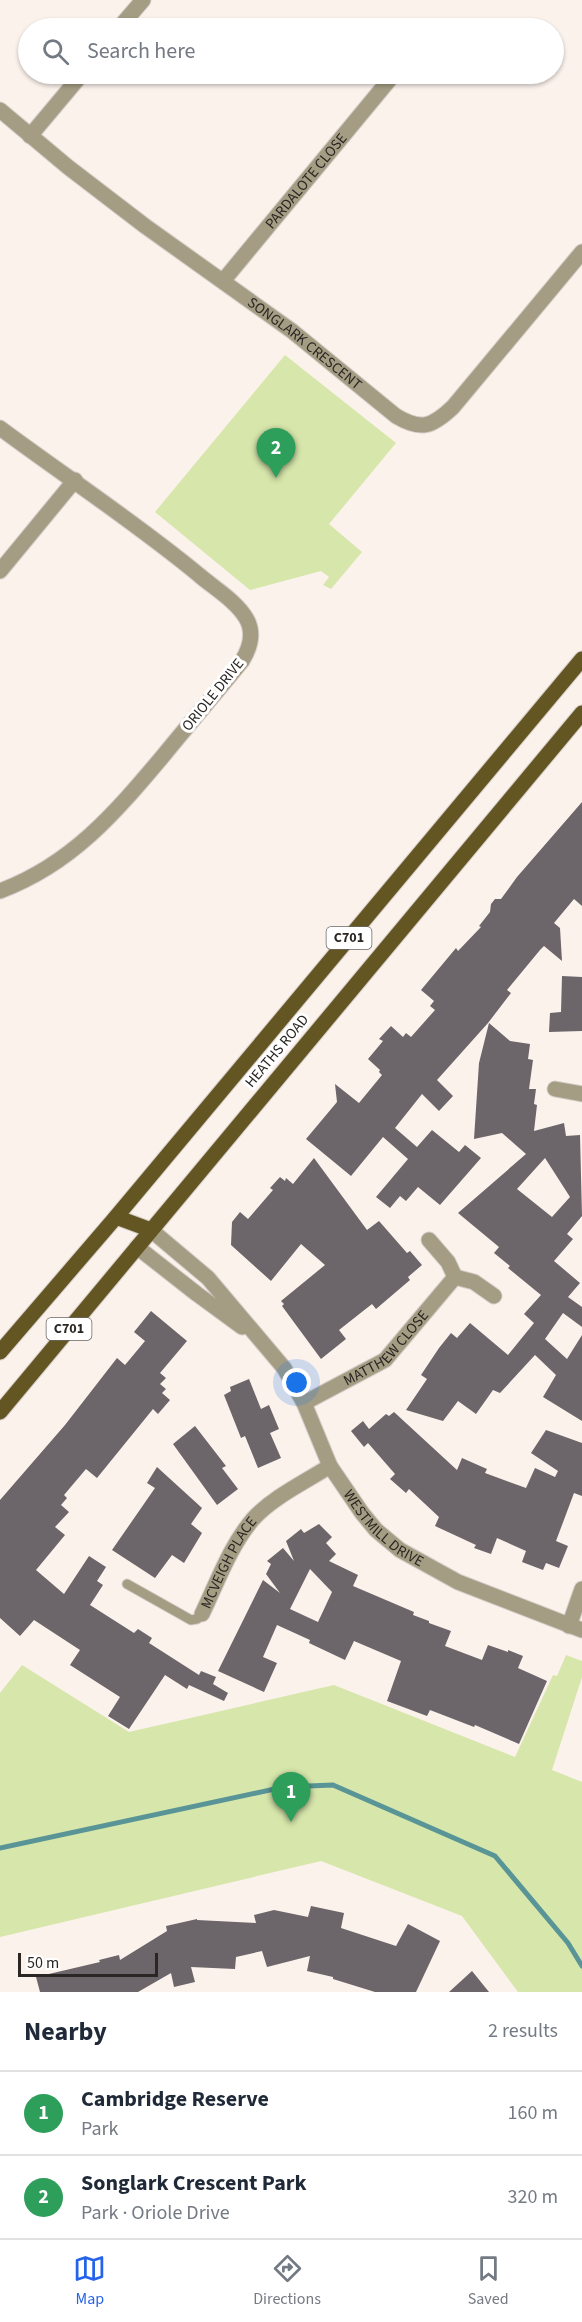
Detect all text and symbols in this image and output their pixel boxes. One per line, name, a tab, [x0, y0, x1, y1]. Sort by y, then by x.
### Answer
search box	[18, 18, 564, 84]
icon: search	[39, 35, 72, 68]
text: Search here	[87, 35, 195, 67]
street label: PARDALOTE CLOSE	[260, 128, 352, 233]
street label: SONGLARK CRESCENT	[243, 292, 366, 395]
pin: 2	[256, 428, 296, 478]
street label: ORIOLE DRIVE	[177, 654, 249, 736]
road number: C701	[326, 927, 372, 949]
street label: HEATHS ROAD	[240, 1010, 314, 1092]
street label: MATTHEW CLOSE	[340, 1305, 433, 1391]
road number: C701	[46, 1318, 92, 1340]
your location	[282, 1368, 311, 1397]
street label: WESTMILL DRIVE	[339, 1485, 428, 1572]
street label: MCVEIGH PLACE	[196, 1512, 262, 1612]
pin: 1	[272, 1772, 310, 1822]
scale bar	[18, 1950, 158, 1978]
text: 50 m	[27, 1952, 59, 1974]
text: Nearby	[24, 2013, 107, 2050]
text: 2 results	[488, 2017, 558, 2045]
text: Cambridge Reserve	[81, 2083, 269, 2115]
text: 1	[38, 2099, 49, 2127]
text: 160 m	[508, 2099, 558, 2127]
text: Park	[81, 2115, 118, 2143]
text: Songlark Crescent Park	[81, 2167, 307, 2199]
text: 2	[38, 2183, 49, 2211]
text: 320 m	[508, 2183, 558, 2211]
text: Park · Oriole Drive	[81, 2199, 230, 2227]
tab: Map	[73, 2252, 106, 2310]
tab: Directions	[253, 2252, 321, 2310]
tab: Saved	[468, 2252, 509, 2310]

